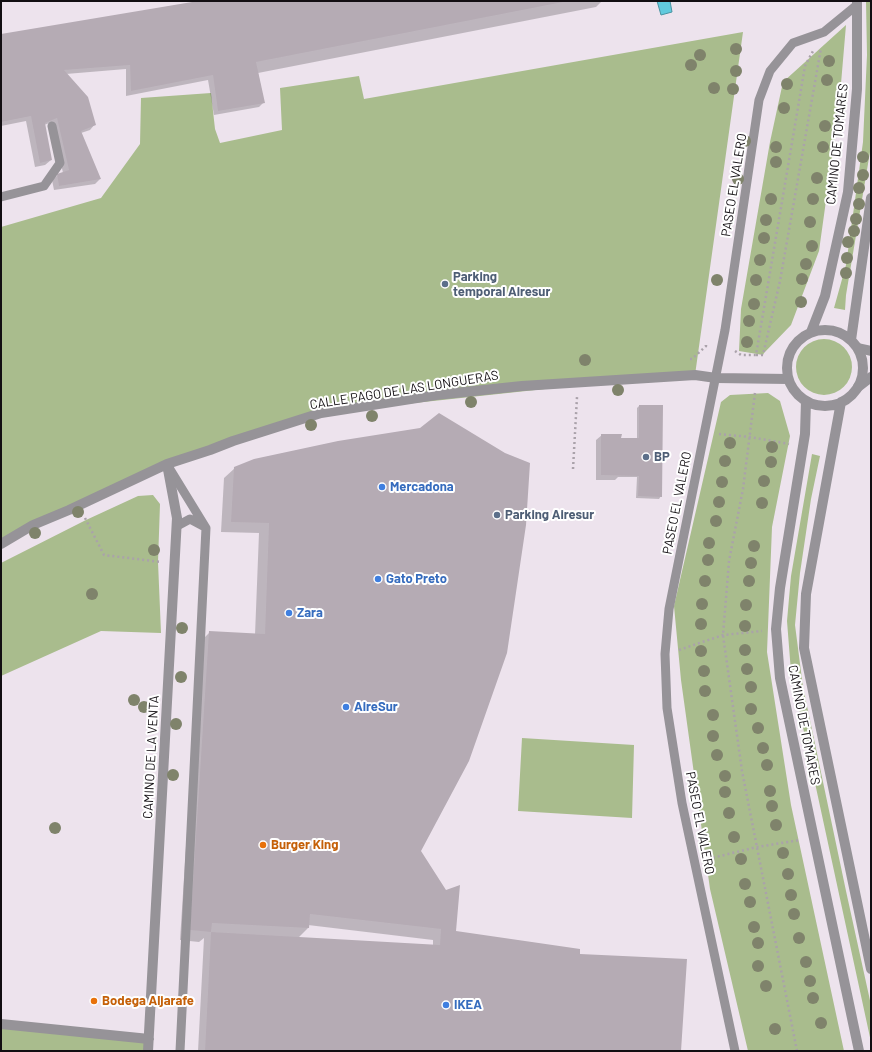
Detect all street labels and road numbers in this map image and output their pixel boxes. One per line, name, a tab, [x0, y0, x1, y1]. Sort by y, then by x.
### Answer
street label: CAMINO DE TOMARES	[823, 83, 851, 205]
street label: PASEO EL VALERO	[718, 132, 750, 238]
street label: CALLE PAGO DE LAS LONGUERAS	[309, 367, 499, 413]
street label: PASEO EL VALERO	[659, 450, 695, 556]
street label: CAMINO DE TOMARES	[785, 664, 823, 786]
street label: CAMINO DE LA VENTA	[140, 695, 162, 819]
street label: PASEO EL VALERO	[682, 770, 718, 876]

